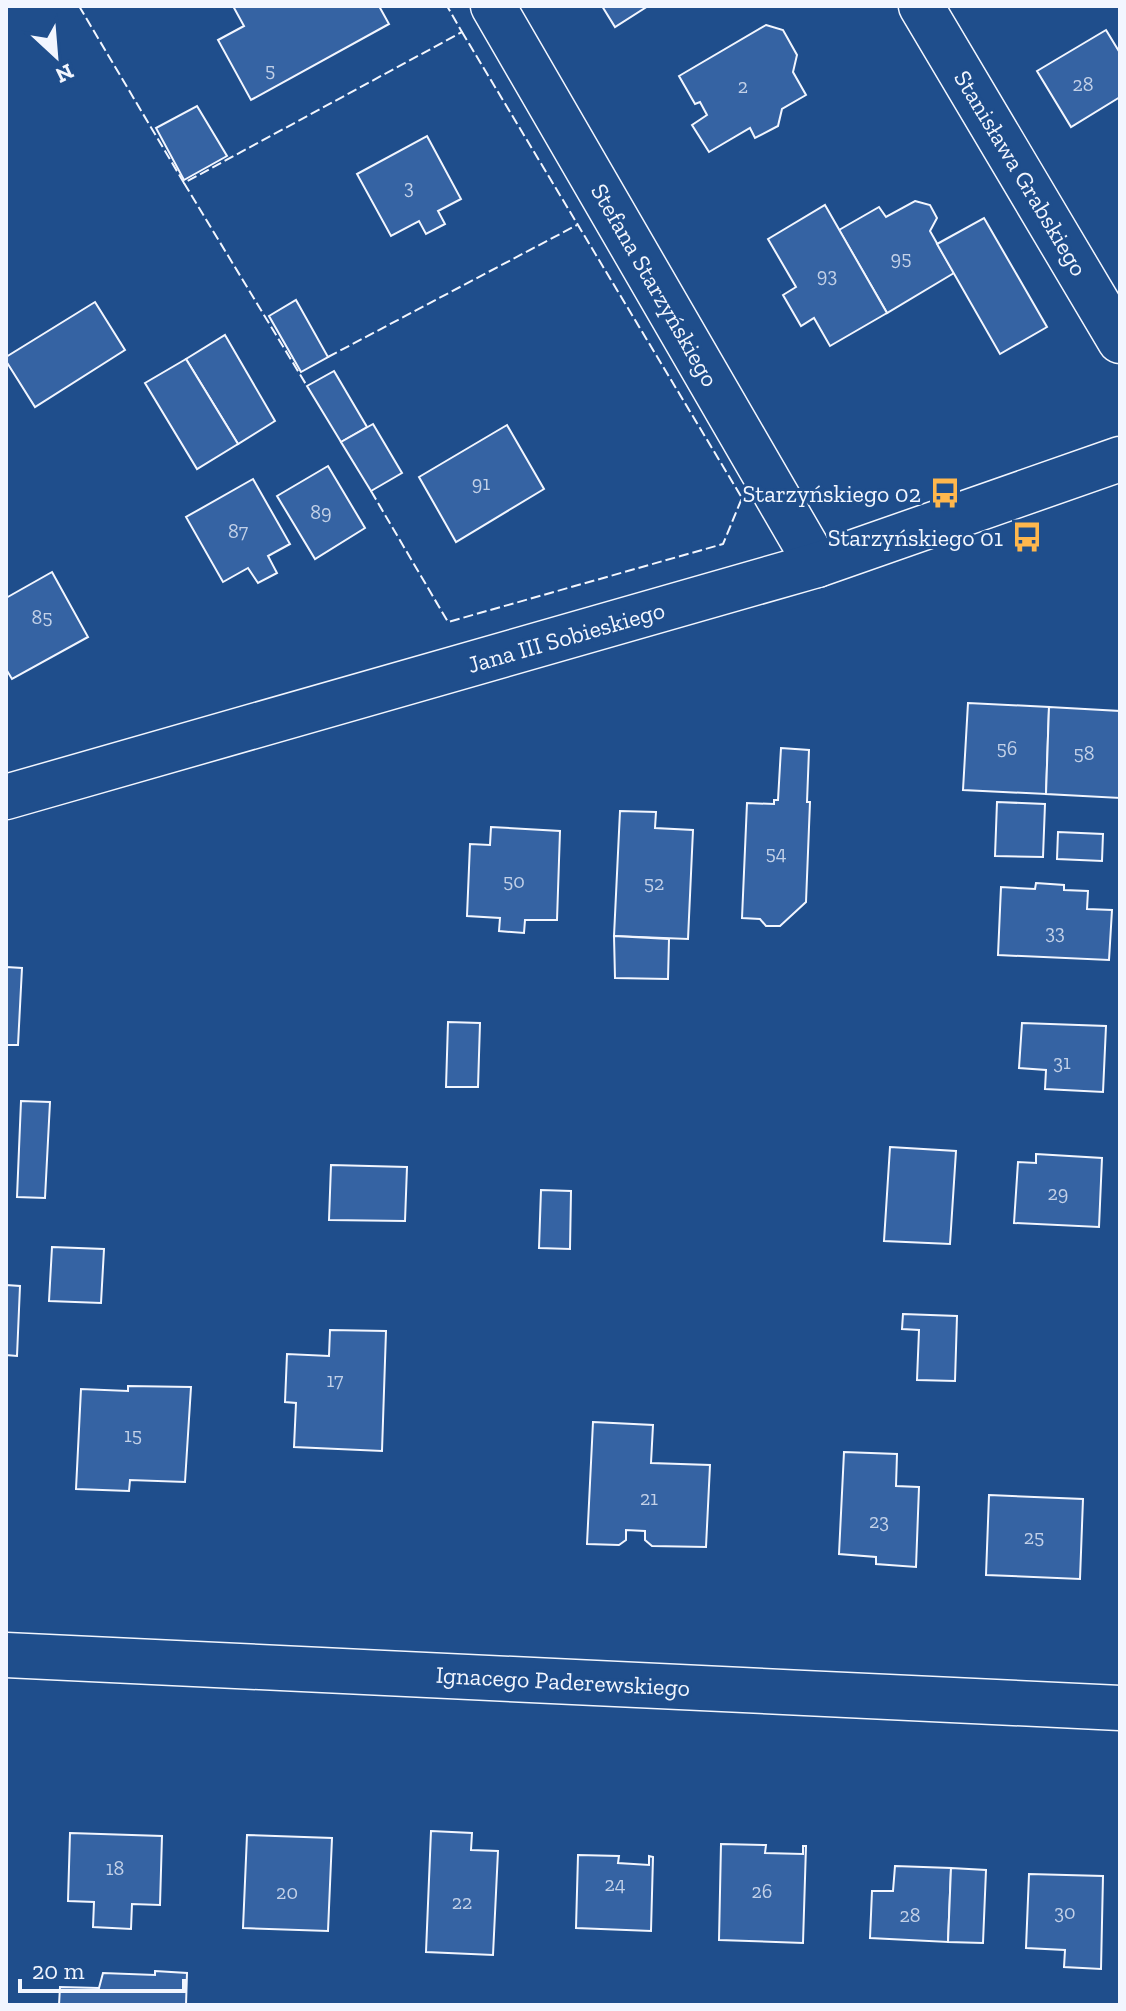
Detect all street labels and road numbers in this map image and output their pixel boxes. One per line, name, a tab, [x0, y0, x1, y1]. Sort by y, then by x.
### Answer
street label: Stanisława Grabskiego	[948, 65, 1094, 281]
street label: Stefana Starzyńskiego	[585, 178, 725, 392]
street label: Jana III Sobieskiego	[464, 595, 668, 679]
street label: Ignacego Paderewskiego	[435, 1660, 691, 1702]

